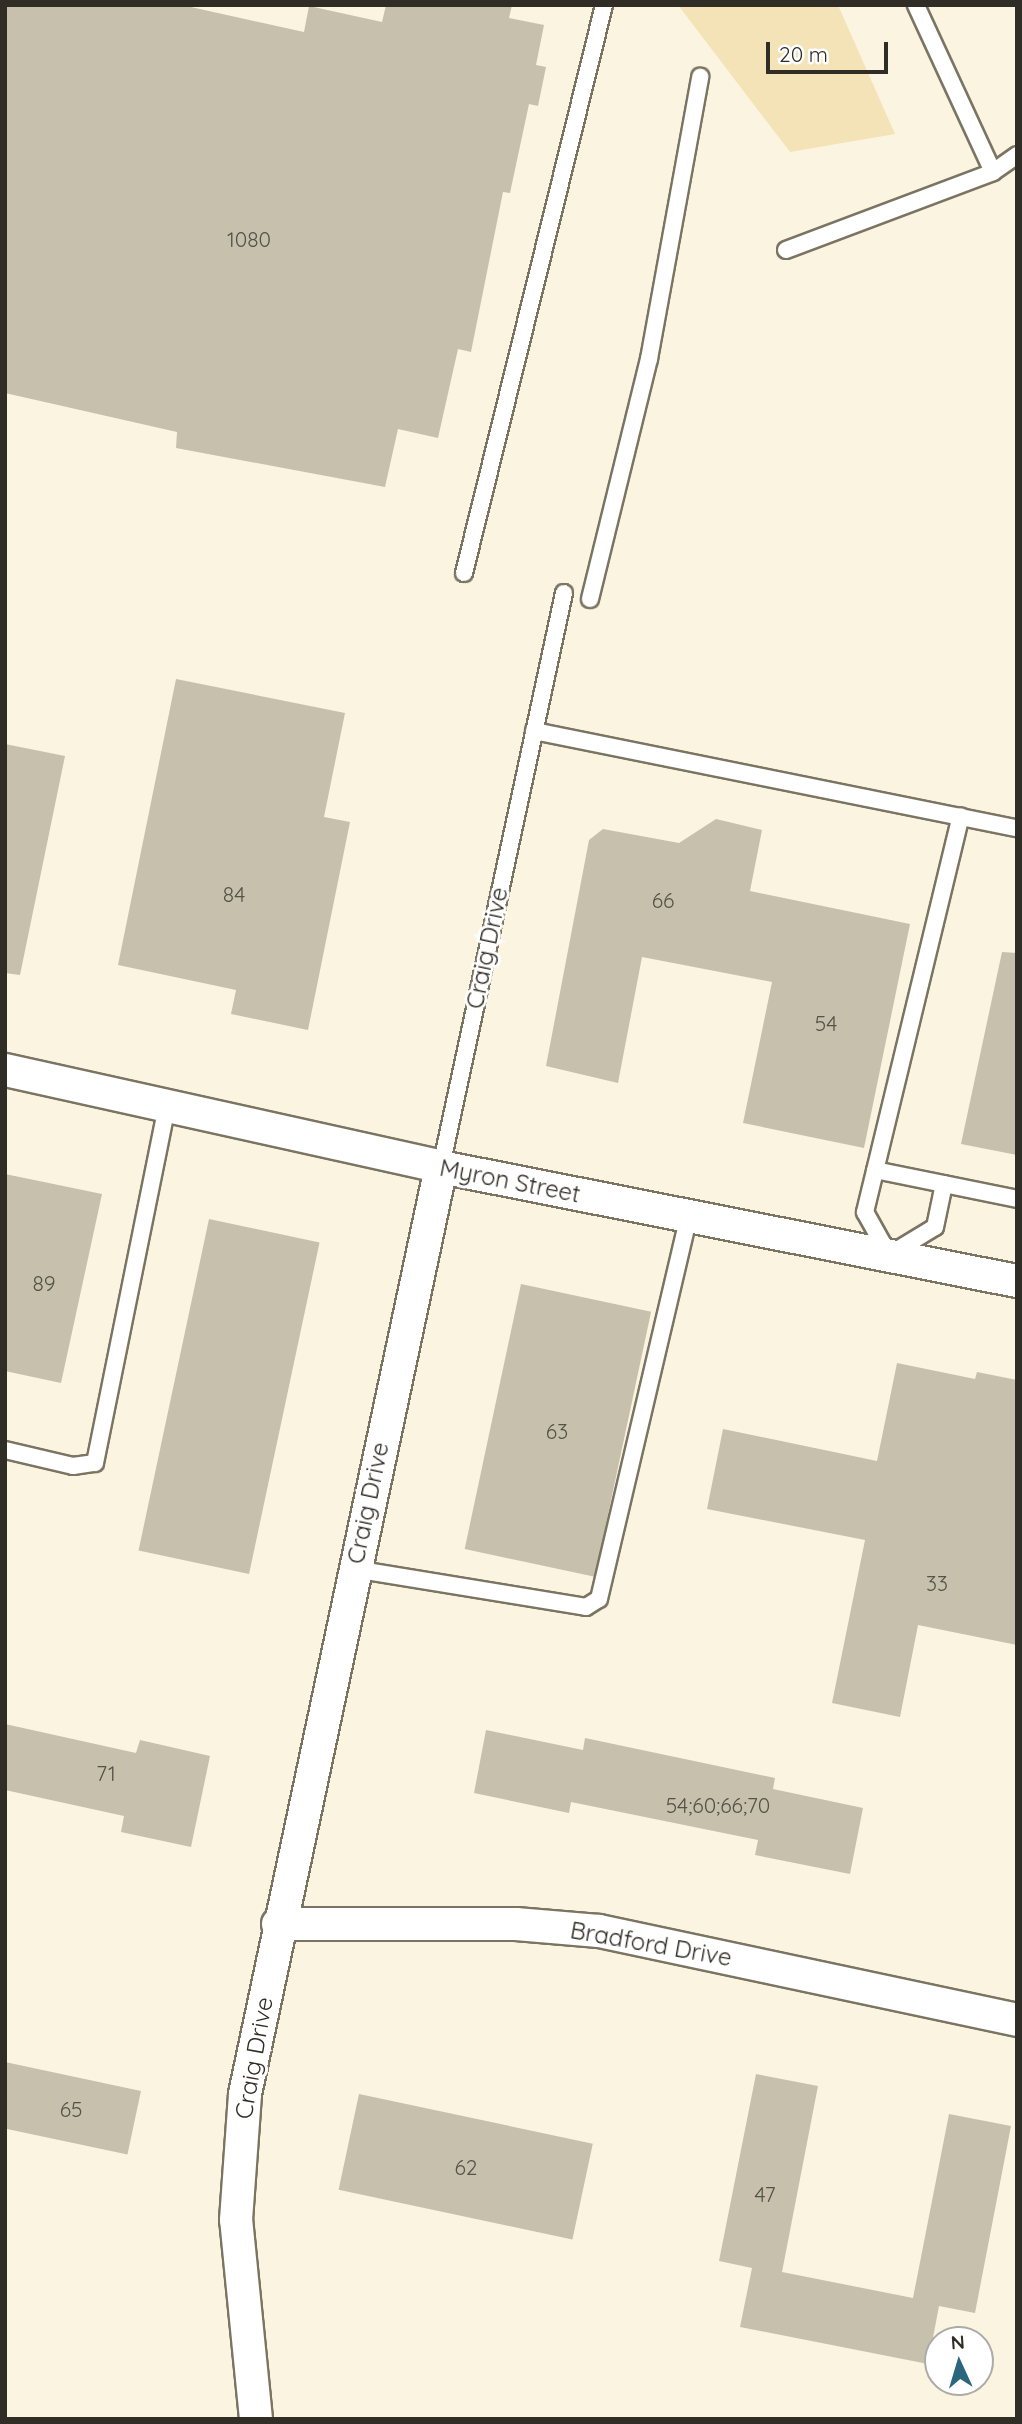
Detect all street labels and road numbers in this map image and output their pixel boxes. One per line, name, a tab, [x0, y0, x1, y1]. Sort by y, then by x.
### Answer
street label: Craig Drive	[460, 885, 514, 1011]
street label: Myron Street	[437, 1153, 583, 1209]
street label: Craig Drive	[341, 1440, 395, 1566]
street label: Bradford Drive	[568, 1916, 734, 1972]
street label: Craig Drive	[229, 1995, 279, 2121]

